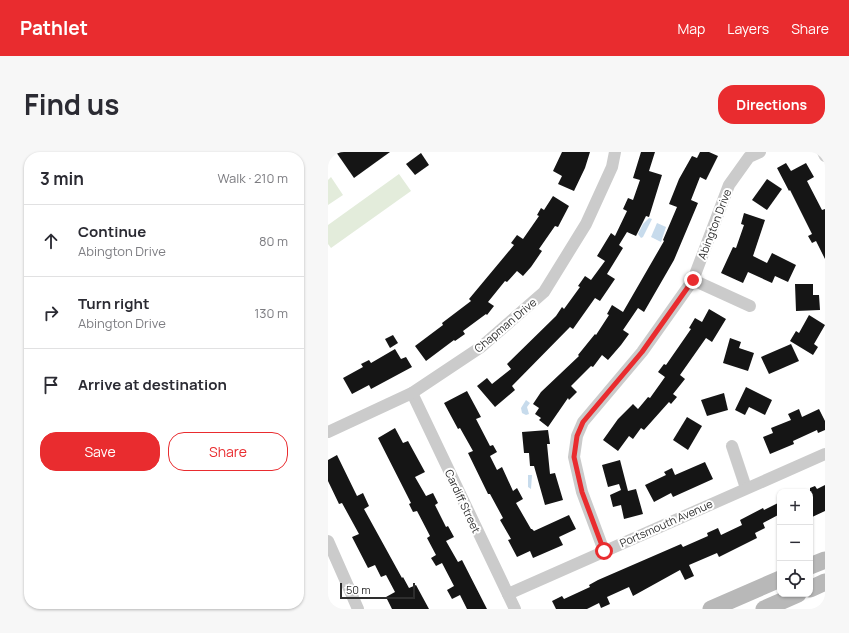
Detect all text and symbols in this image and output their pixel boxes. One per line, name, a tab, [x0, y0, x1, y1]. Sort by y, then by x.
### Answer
text: Pathlet	[20, 15, 88, 41]
text: Map	[677, 19, 705, 38]
text: Layers	[727, 19, 769, 38]
text: Share	[791, 19, 829, 38]
text: Find us	[24, 85, 119, 123]
button: Directions	[718, 85, 825, 124]
text: 3 min	[40, 167, 84, 190]
text: Walk · 210 m	[218, 169, 288, 187]
street label: Abington Drive	[694, 186, 735, 261]
text: Continue	[78, 221, 146, 242]
icon: ahead	[40, 230, 62, 252]
text: 80 m	[259, 232, 288, 250]
text: Abington Drive	[78, 242, 166, 260]
route end	[684, 271, 702, 289]
text: Turn right	[78, 293, 149, 314]
street label: Chapman Drive	[471, 294, 540, 355]
icon: right	[40, 302, 62, 324]
text: 130 m	[254, 304, 288, 322]
text: Abington Drive	[78, 314, 166, 332]
icon: arrive	[40, 374, 62, 396]
text: Arrive at destination	[78, 374, 227, 395]
button: Save	[40, 432, 160, 471]
button: Share	[168, 432, 288, 471]
street label: Cardiff Street	[442, 467, 484, 535]
map controls	[777, 489, 813, 597]
button: +	[777, 489, 813, 525]
street label: Portsmouth Avenue	[617, 496, 715, 550]
button: −	[777, 525, 813, 561]
route start	[595, 542, 613, 560]
button: locate	[777, 561, 813, 597]
scale bar	[340, 581, 415, 600]
text: 50 m	[346, 582, 371, 597]

